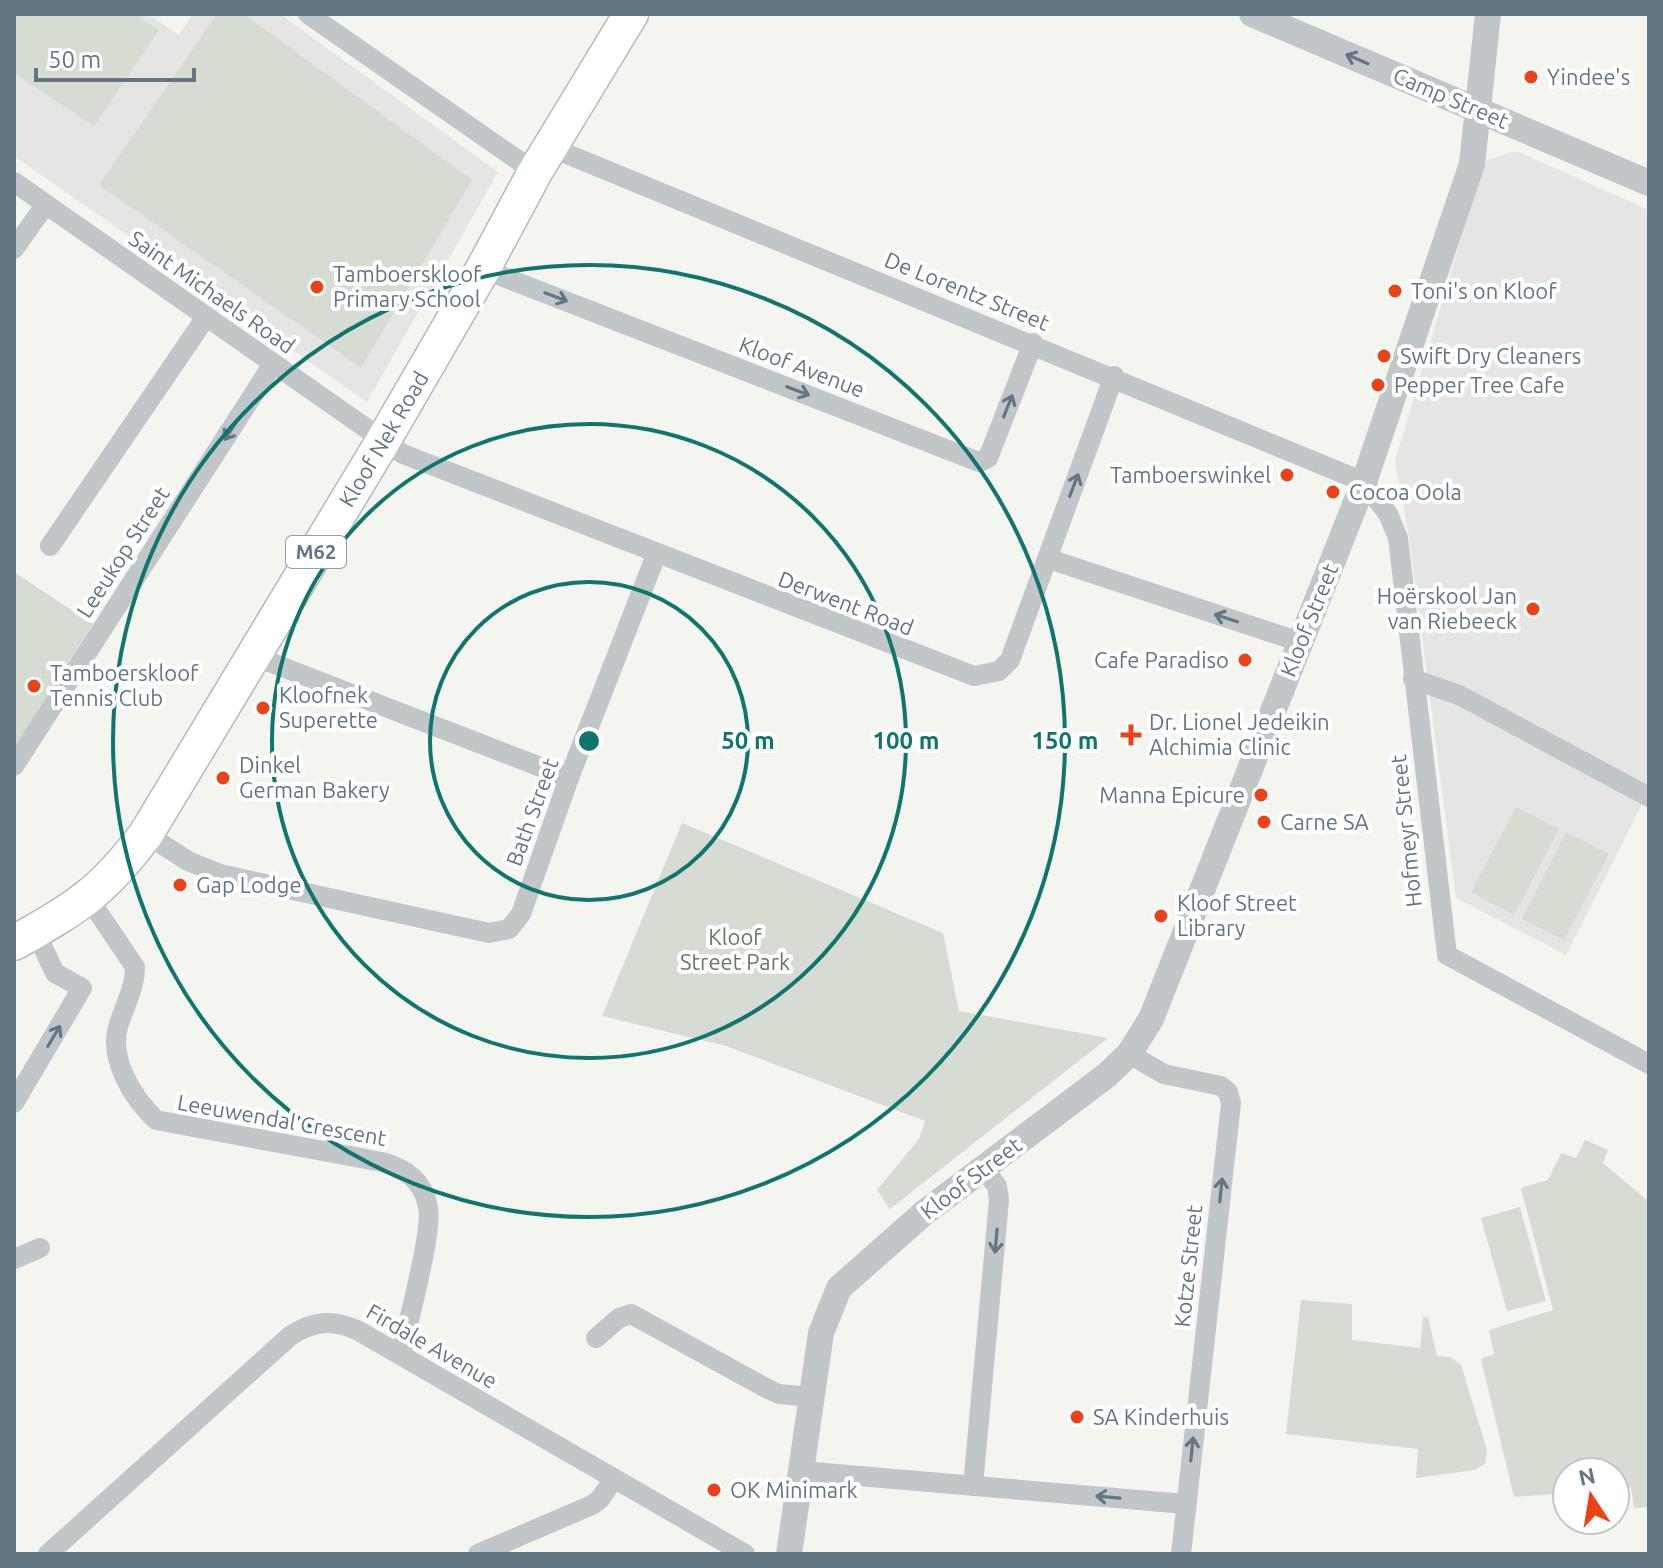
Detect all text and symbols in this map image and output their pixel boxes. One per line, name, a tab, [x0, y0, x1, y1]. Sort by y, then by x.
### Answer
scale bar	[36, 32, 194, 82]
text: 50 m	[48, 46, 101, 73]
one-way arrow	[1345, 50, 1370, 65]
street label: Camp Street	[1390, 62, 1513, 133]
place label: Yindee's	[1547, 64, 1630, 89]
marker: Yindee's	[1522, 68, 1540, 86]
street label: Saint Michaels Road	[125, 225, 300, 358]
street label: De Lorentz Street	[881, 246, 1053, 335]
place label: Tamboerskloof Primary School	[333, 261, 482, 311]
marker: Tamboerskloof Primary School	[308, 278, 326, 296]
place label: Toni's on Kloof	[1411, 278, 1557, 303]
marker: Toni's on Kloof	[1386, 282, 1404, 300]
one-way arrow	[543, 291, 568, 305]
street label: Kloof Avenue	[736, 331, 868, 402]
place label: Swift Dry Cleaners	[1400, 343, 1581, 368]
marker: Swift Dry Cleaners	[1375, 347, 1393, 365]
street label: Kloof Nek Road	[333, 366, 433, 511]
place label: Pepper Tree Cafe	[1394, 372, 1565, 397]
marker: Pepper Tree Cafe	[1369, 376, 1387, 394]
one-way arrow	[785, 385, 810, 399]
one-way arrow	[1002, 394, 1016, 419]
one-way arrow	[222, 418, 239, 440]
place label: Tamboerswinkel	[1110, 462, 1271, 487]
marker: Tamboerswinkel	[1278, 466, 1296, 484]
one-way arrow	[1067, 473, 1082, 498]
place label: Cocoa Oola	[1349, 479, 1462, 504]
street label: Leeukop Street	[71, 481, 174, 622]
marker: Cocoa Oola	[1324, 483, 1342, 501]
road number: M62	[286, 536, 346, 568]
street label: Kloof Street	[1275, 559, 1343, 680]
street label: Derwent Road	[775, 565, 917, 640]
place label: Hoërskool Jan van Riebeeck	[1377, 583, 1517, 633]
marker: Hoërskool Jan van Riebeeck	[1524, 600, 1542, 618]
one-way arrow	[1213, 609, 1238, 624]
place label: Cafe Paradiso	[1094, 647, 1229, 672]
marker: Cafe Paradiso	[1236, 651, 1254, 669]
place label: Tamboerskloof Tennis Club	[50, 660, 199, 710]
marker: Tamboerskloof Tennis Club	[25, 677, 43, 695]
place label: Kloofnek Superette	[279, 682, 378, 732]
marker: Kloofnek Superette	[254, 699, 272, 717]
place label: Dr. Lionel Jedeikin Alchimia Clinic	[1149, 709, 1330, 759]
marker: Dr. Lionel Jedeikin Alchimia Clinic	[1120, 724, 1142, 746]
centre of rings	[575, 727, 603, 755]
text: 50 m	[721, 727, 775, 754]
text: 100 m	[873, 727, 939, 754]
text: 150 m	[1032, 727, 1098, 754]
place label: Dinkel German Bakery	[239, 752, 390, 802]
street label: Hofmeyr Street	[1385, 753, 1426, 909]
street label: Bath Street	[500, 754, 563, 869]
marker: Dinkel German Bakery	[214, 769, 232, 787]
place label: Manna Epicure	[1099, 782, 1245, 807]
marker: Manna Epicure	[1252, 786, 1270, 804]
place label: Carne SA	[1280, 809, 1369, 834]
marker: Carne SA	[1255, 813, 1273, 831]
place label: Gap Lodge	[196, 872, 302, 897]
marker: Gap Lodge	[171, 876, 189, 894]
place label: Kloof Street Library	[1177, 890, 1297, 940]
marker: Kloof Street Library	[1152, 907, 1170, 925]
park label: Kloof Street Park	[680, 924, 790, 974]
one-way arrow	[47, 1025, 63, 1048]
street label: Leeuwendal Crescent	[176, 1089, 389, 1150]
street label: Kloof Street	[915, 1131, 1026, 1224]
one-way arrow	[1214, 1177, 1229, 1204]
street label: Kotze Street	[1169, 1203, 1206, 1329]
one-way arrow	[988, 1227, 1003, 1254]
street label: Firdale Avenue	[363, 1298, 502, 1393]
place label: SA Kinderhuis	[1093, 1404, 1229, 1429]
marker: SA Kinderhuis	[1068, 1408, 1086, 1426]
one-way arrow	[1185, 1436, 1200, 1462]
north arrow	[1551, 1456, 1631, 1536]
text: N	[1576, 1462, 1597, 1490]
place label: OK Minimark	[730, 1477, 858, 1502]
marker: OK Minimark	[705, 1481, 723, 1499]
one-way arrow	[1095, 1489, 1122, 1504]

